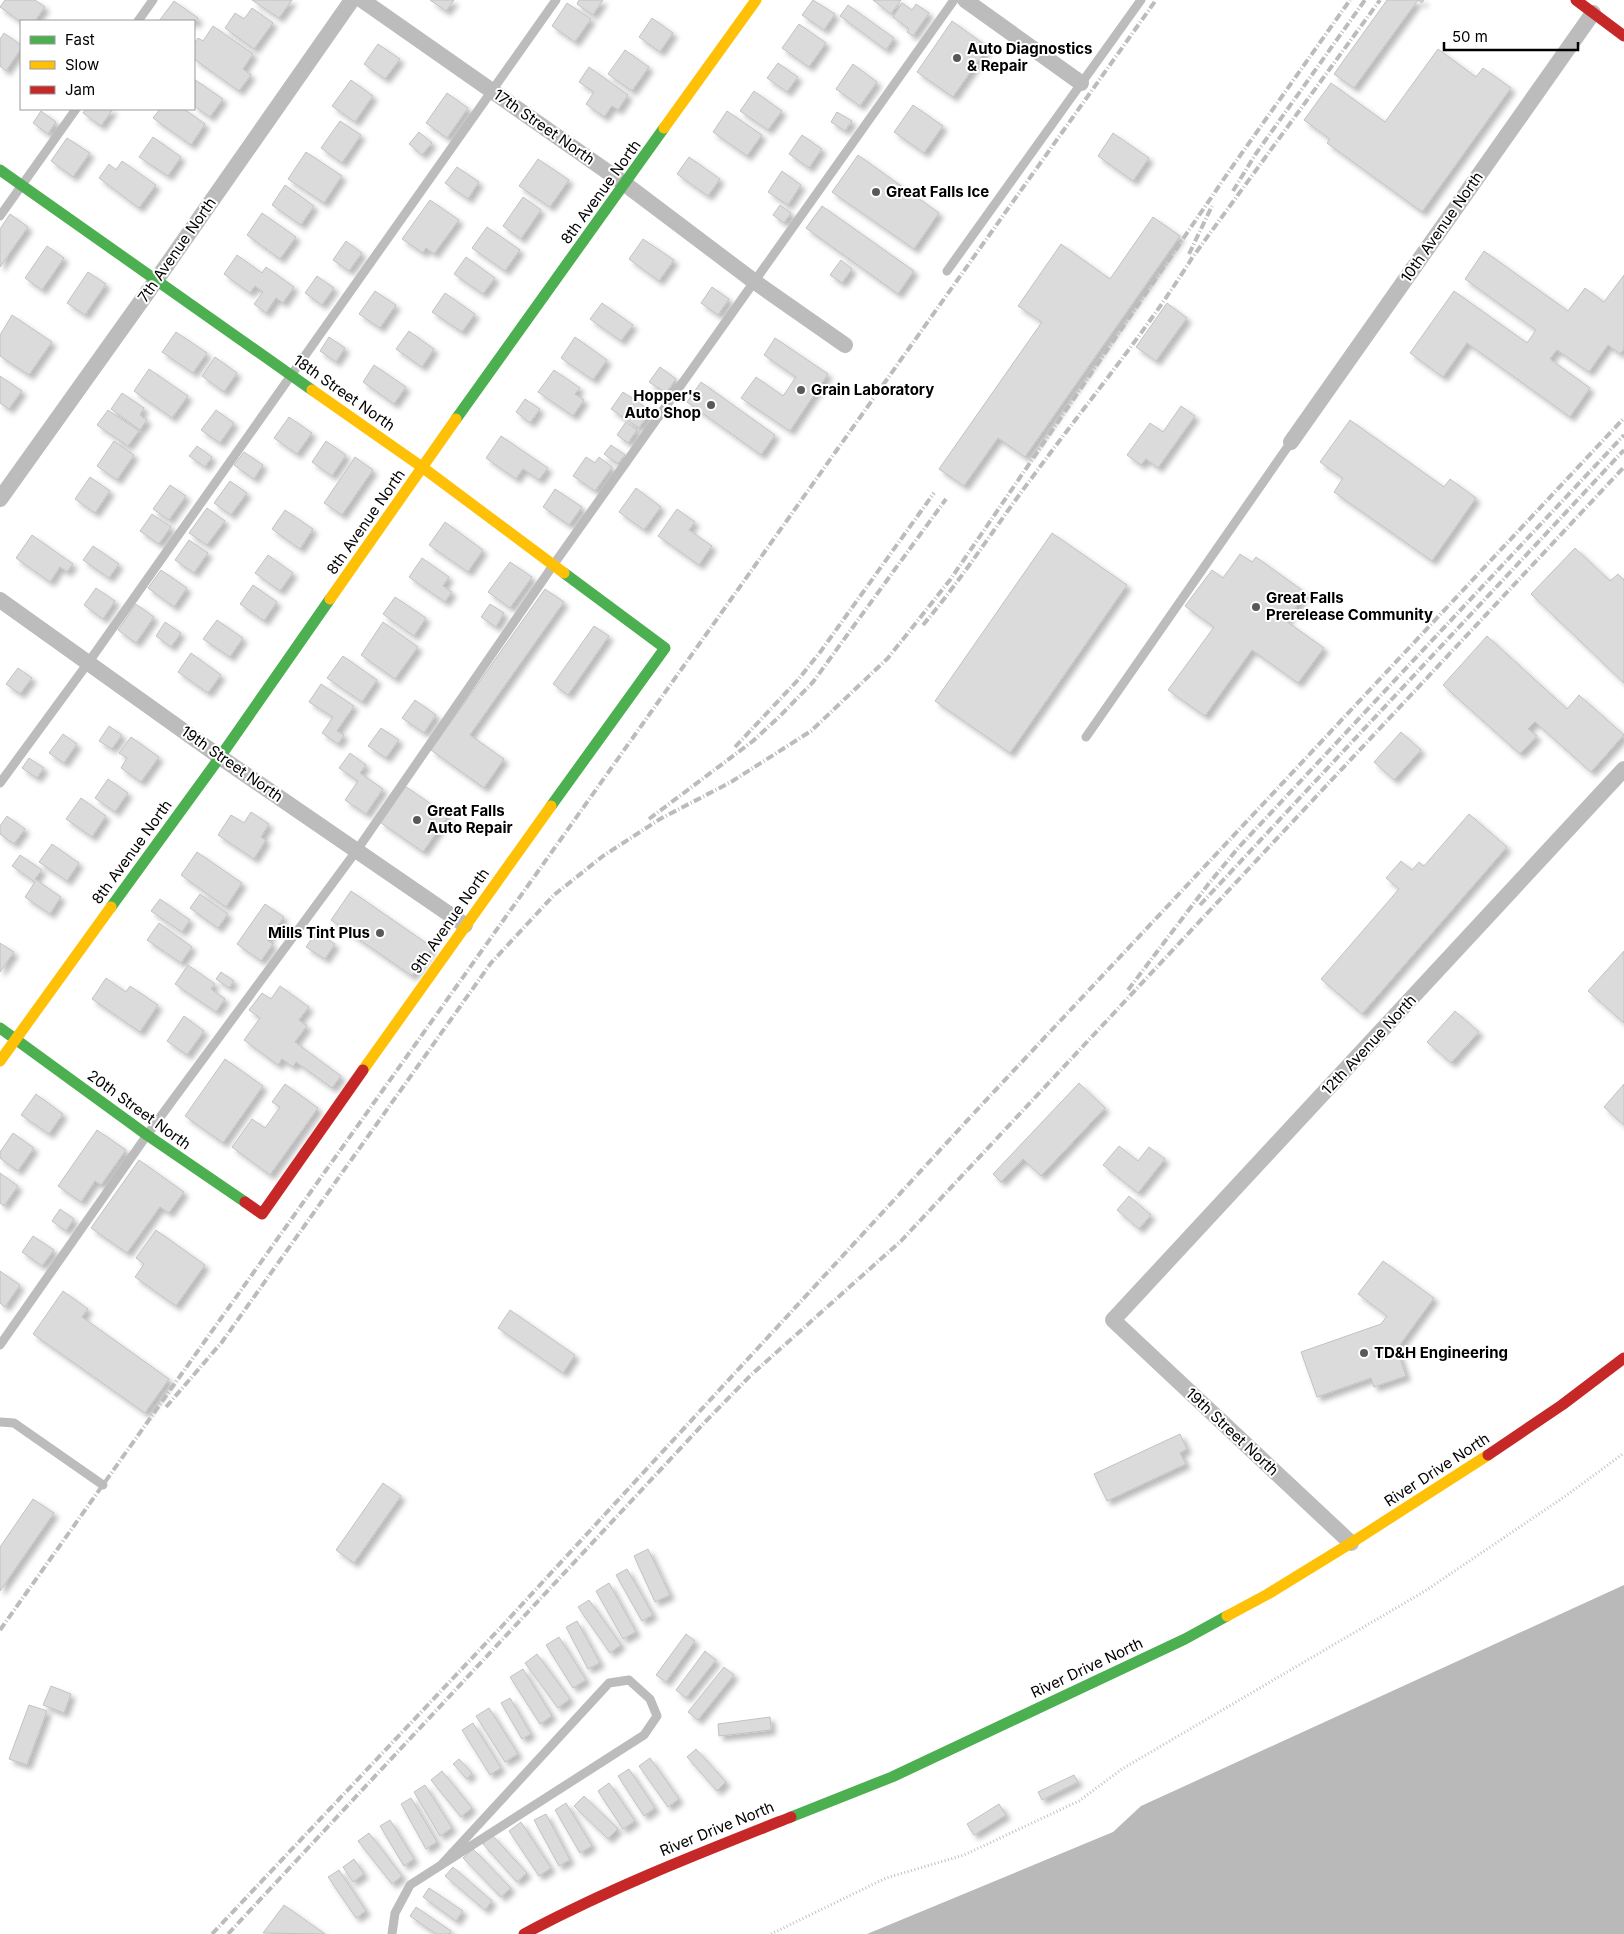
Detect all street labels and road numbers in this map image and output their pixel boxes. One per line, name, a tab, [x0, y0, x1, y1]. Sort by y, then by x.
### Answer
street label: 17th Street North	[490, 85, 599, 169]
street label: 8th Avenue North	[556, 136, 645, 248]
street label: 10th Avenue North	[1396, 168, 1487, 286]
street label: 7th Avenue North	[133, 194, 220, 306]
street label: 18th Street North	[290, 350, 399, 435]
street label: 8th Avenue North	[322, 465, 409, 578]
street label: 19th Street North	[178, 721, 287, 806]
street label: 8th Avenue North	[87, 796, 176, 908]
street label: 9th Avenue North	[406, 864, 493, 977]
street label: 12th Avenue North	[1317, 991, 1420, 1099]
street label: 20th Street North	[84, 1066, 195, 1154]
street label: 19th Street North	[1182, 1384, 1283, 1480]
street label: River Drive North	[1381, 1429, 1493, 1511]
street label: River Drive North	[1028, 1633, 1146, 1702]
street label: River Drive North	[657, 1797, 777, 1860]

